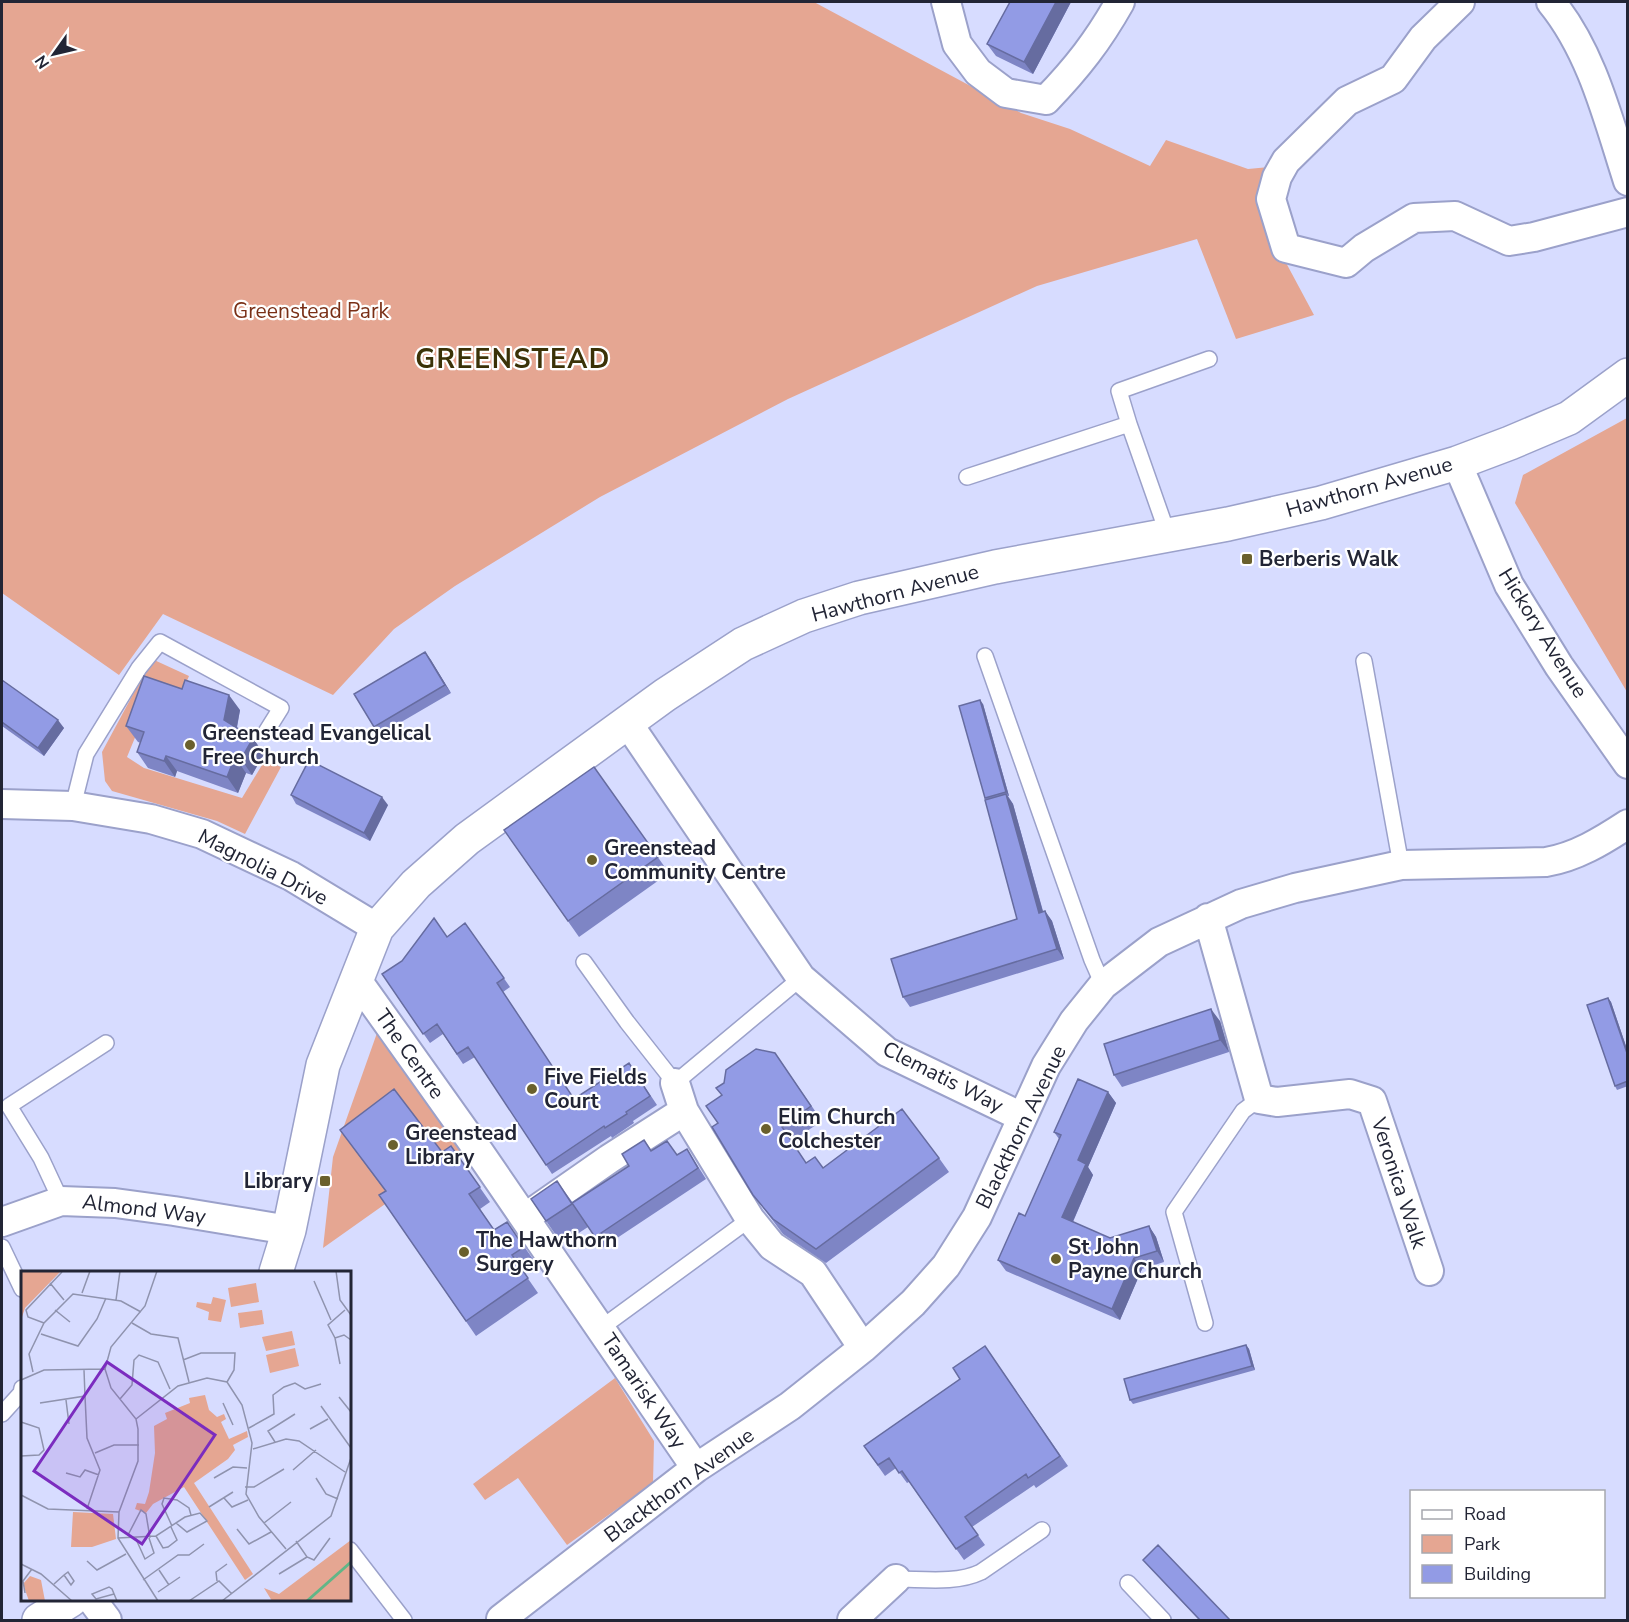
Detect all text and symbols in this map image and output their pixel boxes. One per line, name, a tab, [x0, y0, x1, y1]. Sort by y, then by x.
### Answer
north arrow	[24, 24, 84, 84]
text: N	[30, 51, 55, 73]
park label: Greenstead Park	[233, 297, 390, 325]
district label: GREENSTEAD	[415, 341, 611, 378]
street label: Hawthorn Avenue	[1282, 450, 1456, 524]
place label: Berberis Walk	[1259, 545, 1399, 573]
marker: Berberis Walk	[1240, 552, 1254, 566]
street label: Hawthorn Avenue	[808, 557, 982, 629]
street label: Hickory Avenue	[1492, 563, 1594, 703]
place label: Greenstead Evangelical Free Church	[202, 719, 431, 771]
marker: Greenstead Evangelical Free Church	[183, 738, 197, 752]
street label: Magnolia Drive	[193, 822, 333, 912]
place label: Greenstead Community Centre	[604, 834, 786, 886]
marker: Greenstead Community Centre	[585, 853, 599, 867]
street label: The Centre	[369, 1004, 451, 1104]
street label: Clematis Way	[878, 1035, 1008, 1120]
street label: Blackthorn Avenue	[969, 1041, 1073, 1213]
place label: Five Fields Court	[544, 1063, 647, 1115]
marker: Five Fields Court	[525, 1082, 539, 1096]
place label: Elim Church Colchester	[778, 1103, 896, 1155]
street label: Veronica Walk	[1364, 1113, 1434, 1253]
place label: Greenstead Library	[405, 1119, 517, 1171]
marker: Elim Church Colchester	[759, 1122, 773, 1136]
marker: Greenstead Library	[386, 1138, 400, 1152]
place label: Library	[244, 1167, 314, 1195]
marker: Library	[318, 1174, 332, 1188]
street label: Almond Way	[81, 1188, 208, 1231]
place label: The Hawthorn Surgery	[476, 1226, 617, 1278]
place label: St John Payne Church	[1068, 1233, 1202, 1285]
marker: The Hawthorn Surgery	[457, 1245, 471, 1259]
marker: St John Payne Church	[1049, 1252, 1063, 1266]
inset map	[21, 1271, 351, 1601]
street label: Tamarisk Way	[595, 1328, 693, 1454]
street label: Blackthorn Avenue	[598, 1421, 760, 1549]
legend	[1410, 1490, 1605, 1598]
text: Road	[1464, 1502, 1506, 1526]
text: Park	[1464, 1532, 1501, 1556]
text: Building	[1464, 1562, 1531, 1586]

